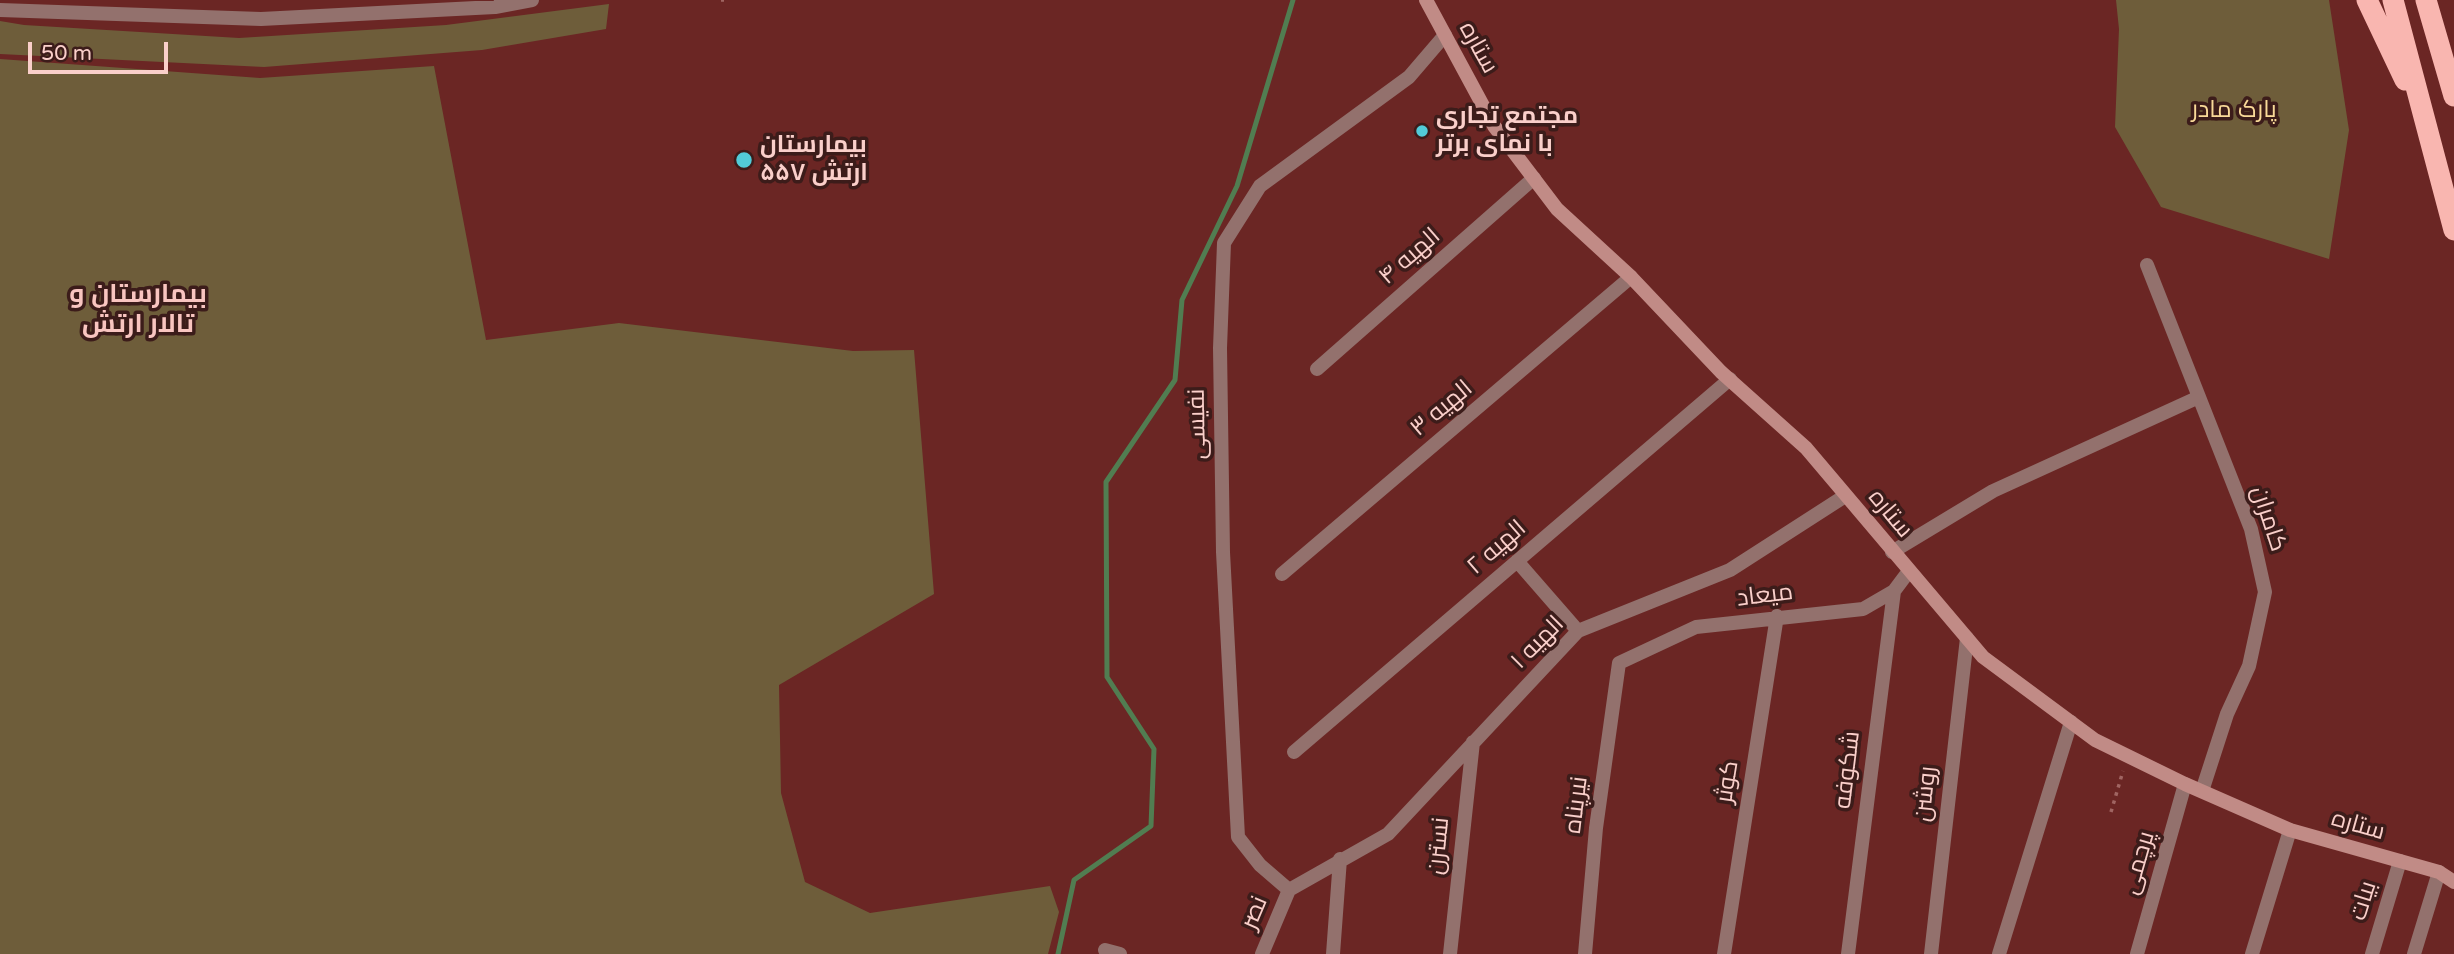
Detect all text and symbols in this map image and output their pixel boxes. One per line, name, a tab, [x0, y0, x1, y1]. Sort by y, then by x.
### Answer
street label: ستاره	[1452, 17, 1504, 79]
scale bar	[32, 28, 172, 72]
text: 50 m	[41, 41, 92, 66]
park label: پارک مادر	[2191, 97, 2277, 125]
place label: مجتمع تجاری با نمای برتر	[1436, 103, 1578, 159]
marker: مجتمع تجاری با نمای برتر	[1414, 123, 1430, 139]
place label: بیمارستان ۵۵۷ ارتش	[760, 132, 868, 188]
marker: بیمارستان ۵۵۷ ارتش	[734, 150, 754, 170]
street label: الهیه ۴	[1373, 223, 1447, 291]
district label: بیمارستان و تالار ارتش	[69, 279, 207, 340]
street label: الهیه ۳	[1405, 375, 1479, 443]
street label: نفیسی	[1183, 388, 1213, 460]
street label: کامران	[2244, 483, 2292, 555]
street label: ستاره	[1862, 484, 1918, 544]
street label: الهیه ۲	[1462, 515, 1532, 581]
street label: میعاد	[1735, 578, 1795, 614]
street label: الهیه ۱	[1505, 610, 1571, 676]
street label: شکوفه	[1829, 730, 1867, 810]
street label: کوثر	[1710, 759, 1746, 805]
street label: روشن	[1909, 765, 1943, 823]
street label: نیرپناه	[1559, 775, 1595, 835]
street label: ستاره	[2328, 805, 2388, 847]
street label: نسترن	[1422, 816, 1456, 876]
street label: پرچمی	[2116, 828, 2162, 898]
street label: بیات	[2344, 878, 2384, 924]
street label: نصر	[1235, 892, 1275, 934]

